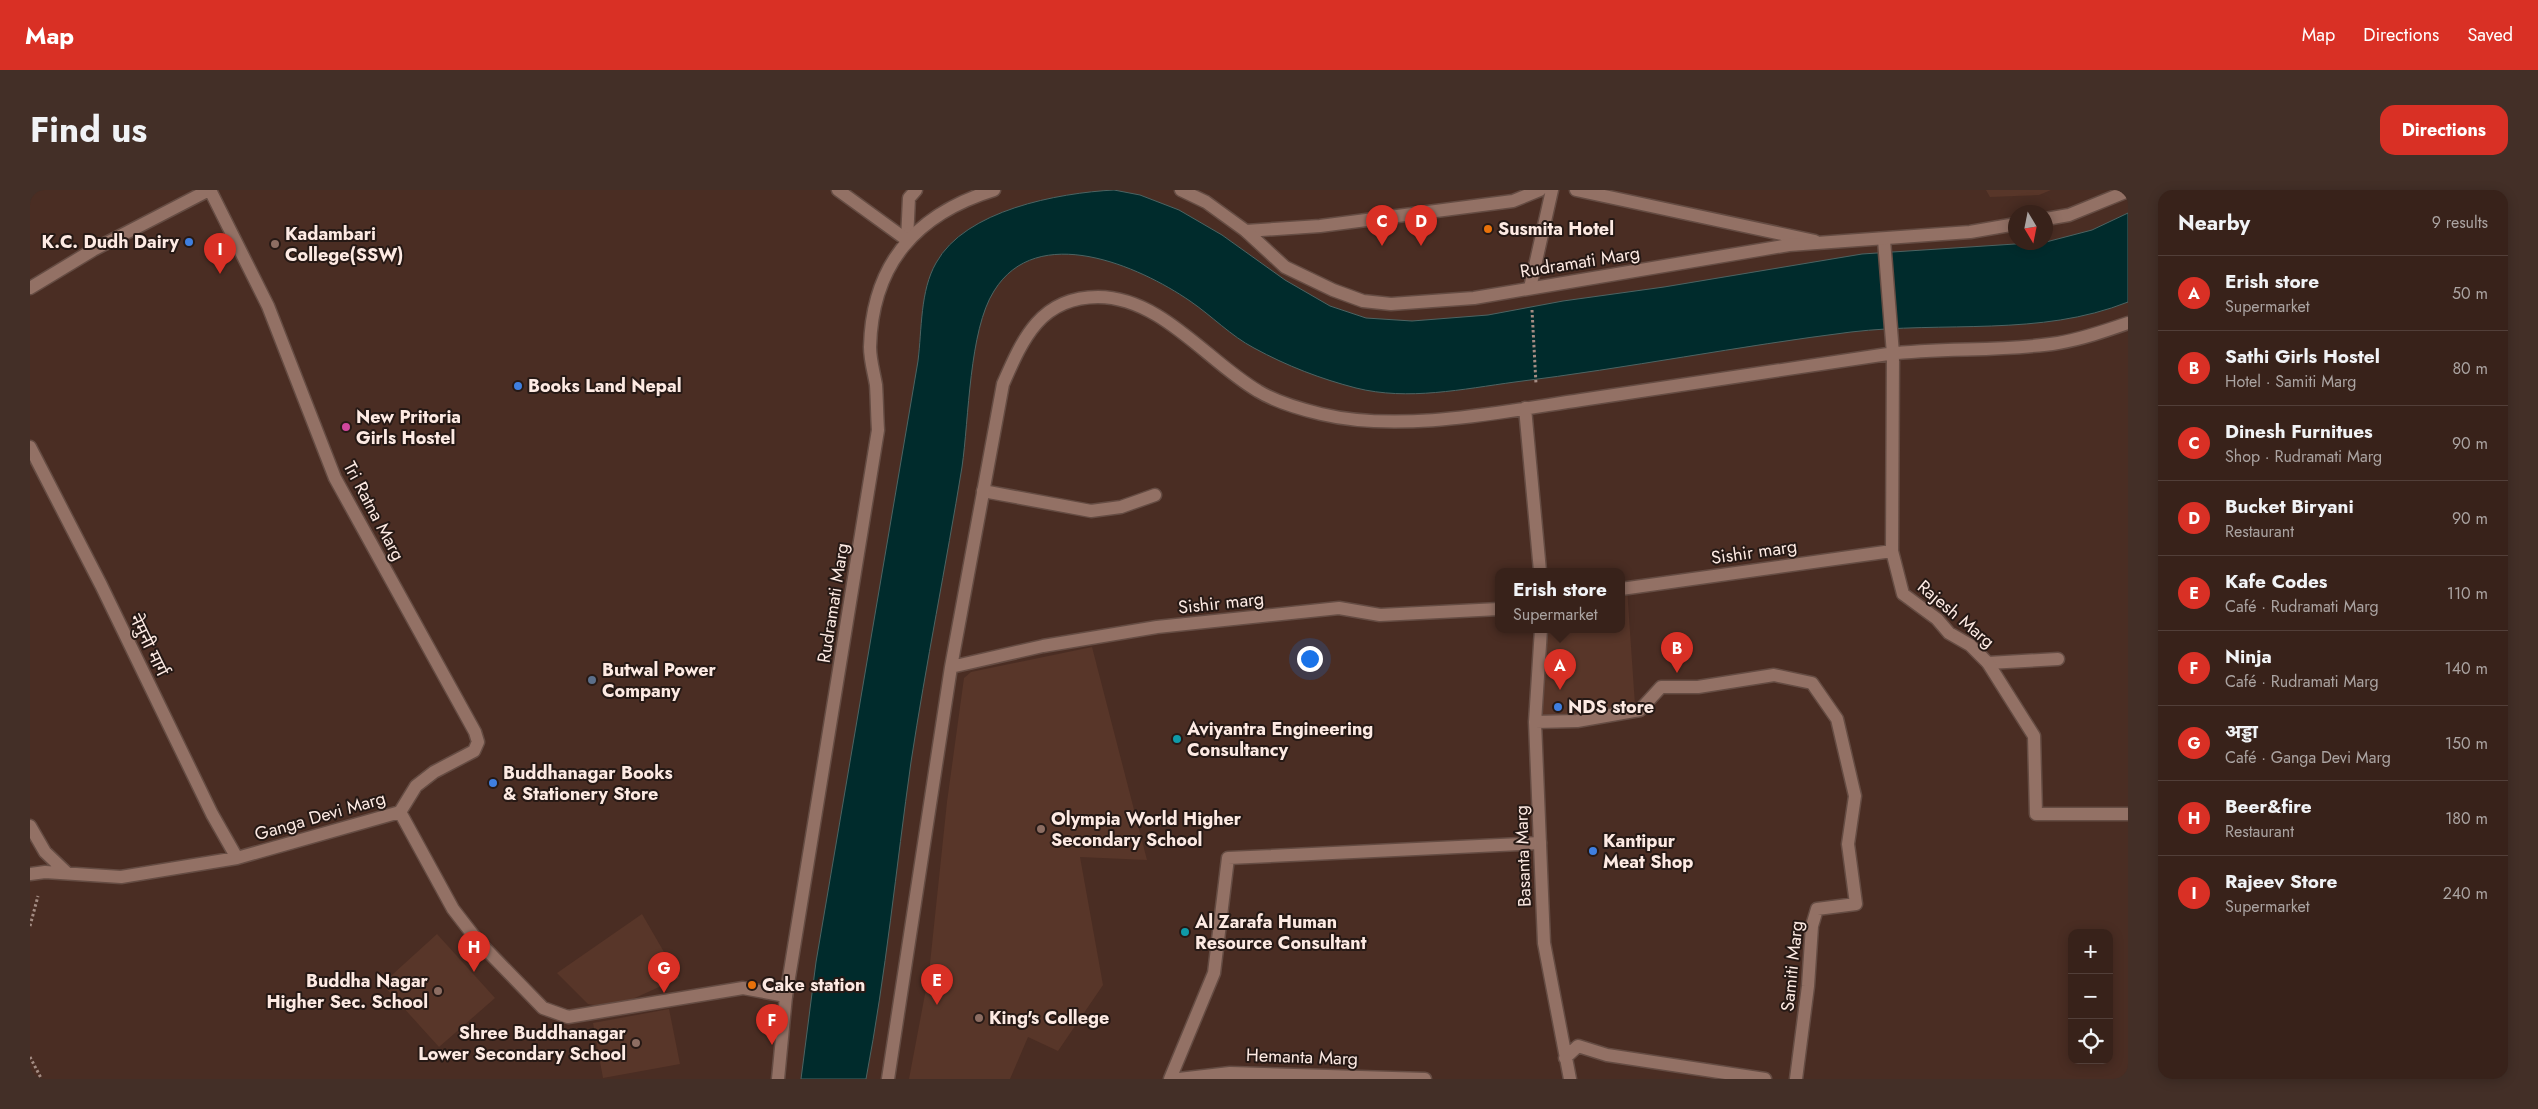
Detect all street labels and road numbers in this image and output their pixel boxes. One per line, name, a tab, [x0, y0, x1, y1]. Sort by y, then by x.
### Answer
street label: Rudramati Marg	[1518, 240, 1642, 284]
street label: Tri Ratna Marg	[337, 457, 411, 565]
street label: Sishir marg	[1709, 533, 1799, 571]
street label: Rudramati Marg	[811, 541, 855, 665]
street label: Rajesh Marg	[1912, 574, 2000, 654]
street label: Sishir marg	[1177, 586, 1265, 620]
street label: नेमुनी मार्ग	[123, 609, 176, 681]
street label: Ganga Devi Marg	[252, 785, 388, 847]
street label: Basanta Marg	[1508, 805, 1538, 907]
street label: Samiti Marg	[1774, 919, 1810, 1013]
street label: Hemanta Marg	[1246, 1042, 1358, 1072]

